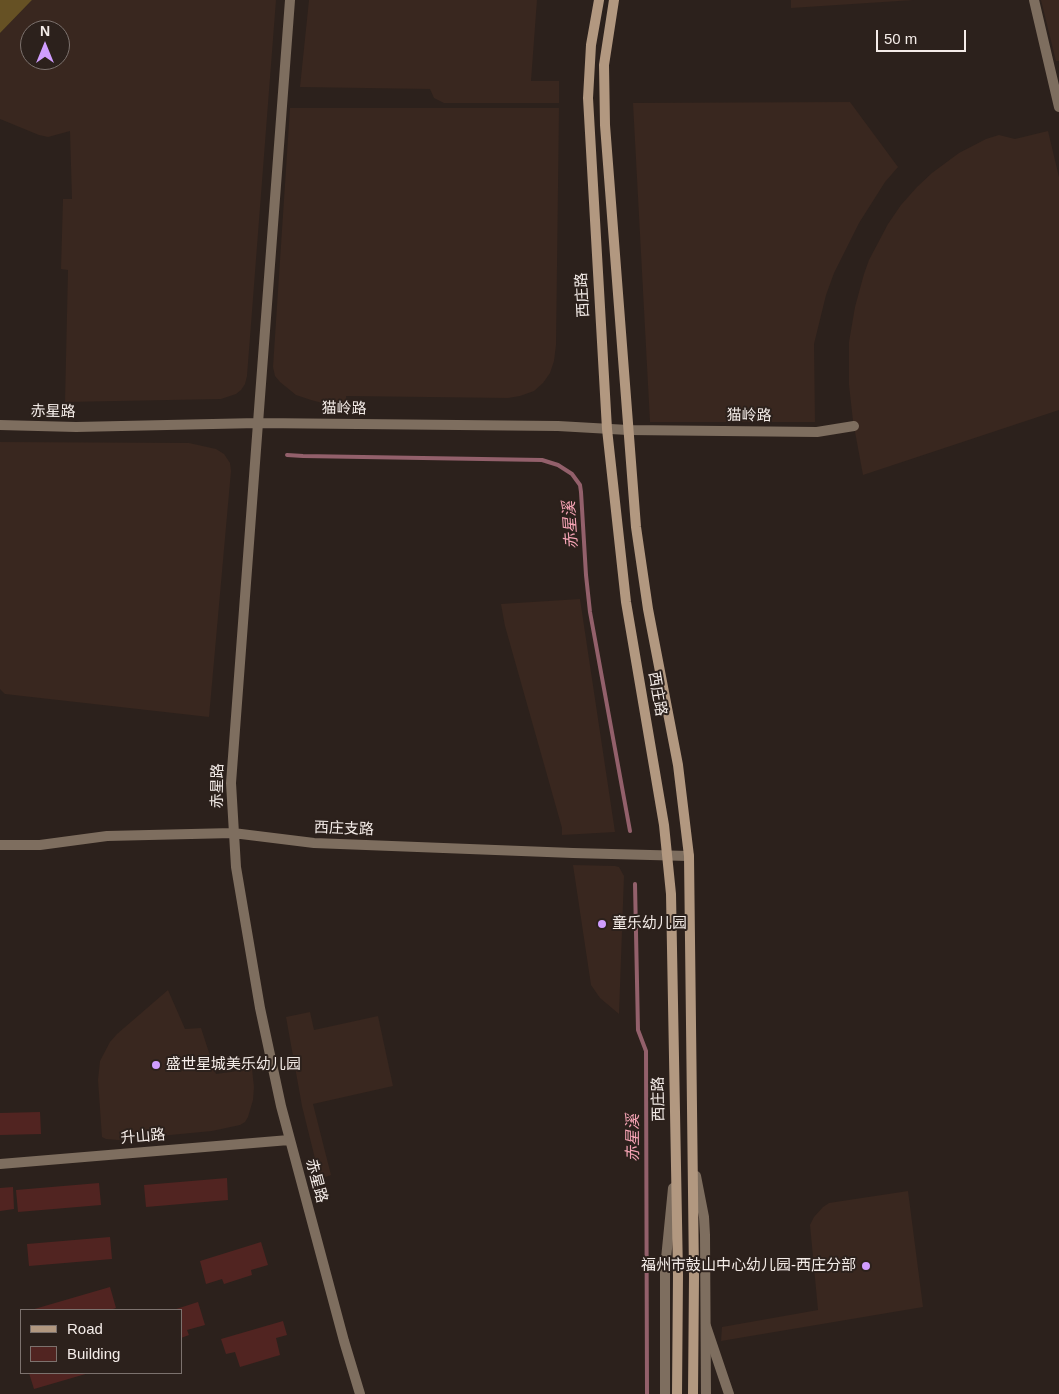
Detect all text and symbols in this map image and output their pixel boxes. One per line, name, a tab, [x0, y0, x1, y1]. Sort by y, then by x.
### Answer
north arrow	[20, 20, 70, 70]
scale bar	[879, 20, 969, 52]
text: N	[40, 23, 50, 39]
text: 50 m	[884, 30, 917, 47]
street label: 西庄路	[573, 272, 593, 318]
street label: 猫岭路	[321, 400, 367, 418]
street label: 赤星路	[30, 403, 76, 421]
street label: 猫岭路	[726, 407, 772, 425]
water label: 赤星溪	[560, 500, 582, 550]
street label: 西庄路	[644, 670, 670, 718]
street label: 赤星路	[209, 763, 227, 809]
street label: 西庄支路	[314, 819, 374, 839]
place label: 童乐幼儿园	[612, 915, 687, 933]
marker: 童乐幼儿园	[596, 918, 608, 930]
place label: 盛世星城美乐幼儿园	[166, 1056, 301, 1074]
marker: 盛世星城美乐幼儿园	[150, 1059, 162, 1071]
street label: 西庄路	[650, 1076, 668, 1122]
water label: 赤星溪	[624, 1114, 644, 1162]
street label: 升山路	[120, 1126, 166, 1148]
street label: 赤星路	[301, 1157, 331, 1205]
place label: 福州市鼓山中心幼儿园-西庄分部	[641, 1257, 856, 1275]
marker: 福州市鼓山中心幼儿园-西庄分部	[860, 1260, 872, 1272]
legend	[20, 1309, 182, 1374]
text: Road	[67, 1320, 103, 1337]
text: Building	[67, 1345, 120, 1362]

